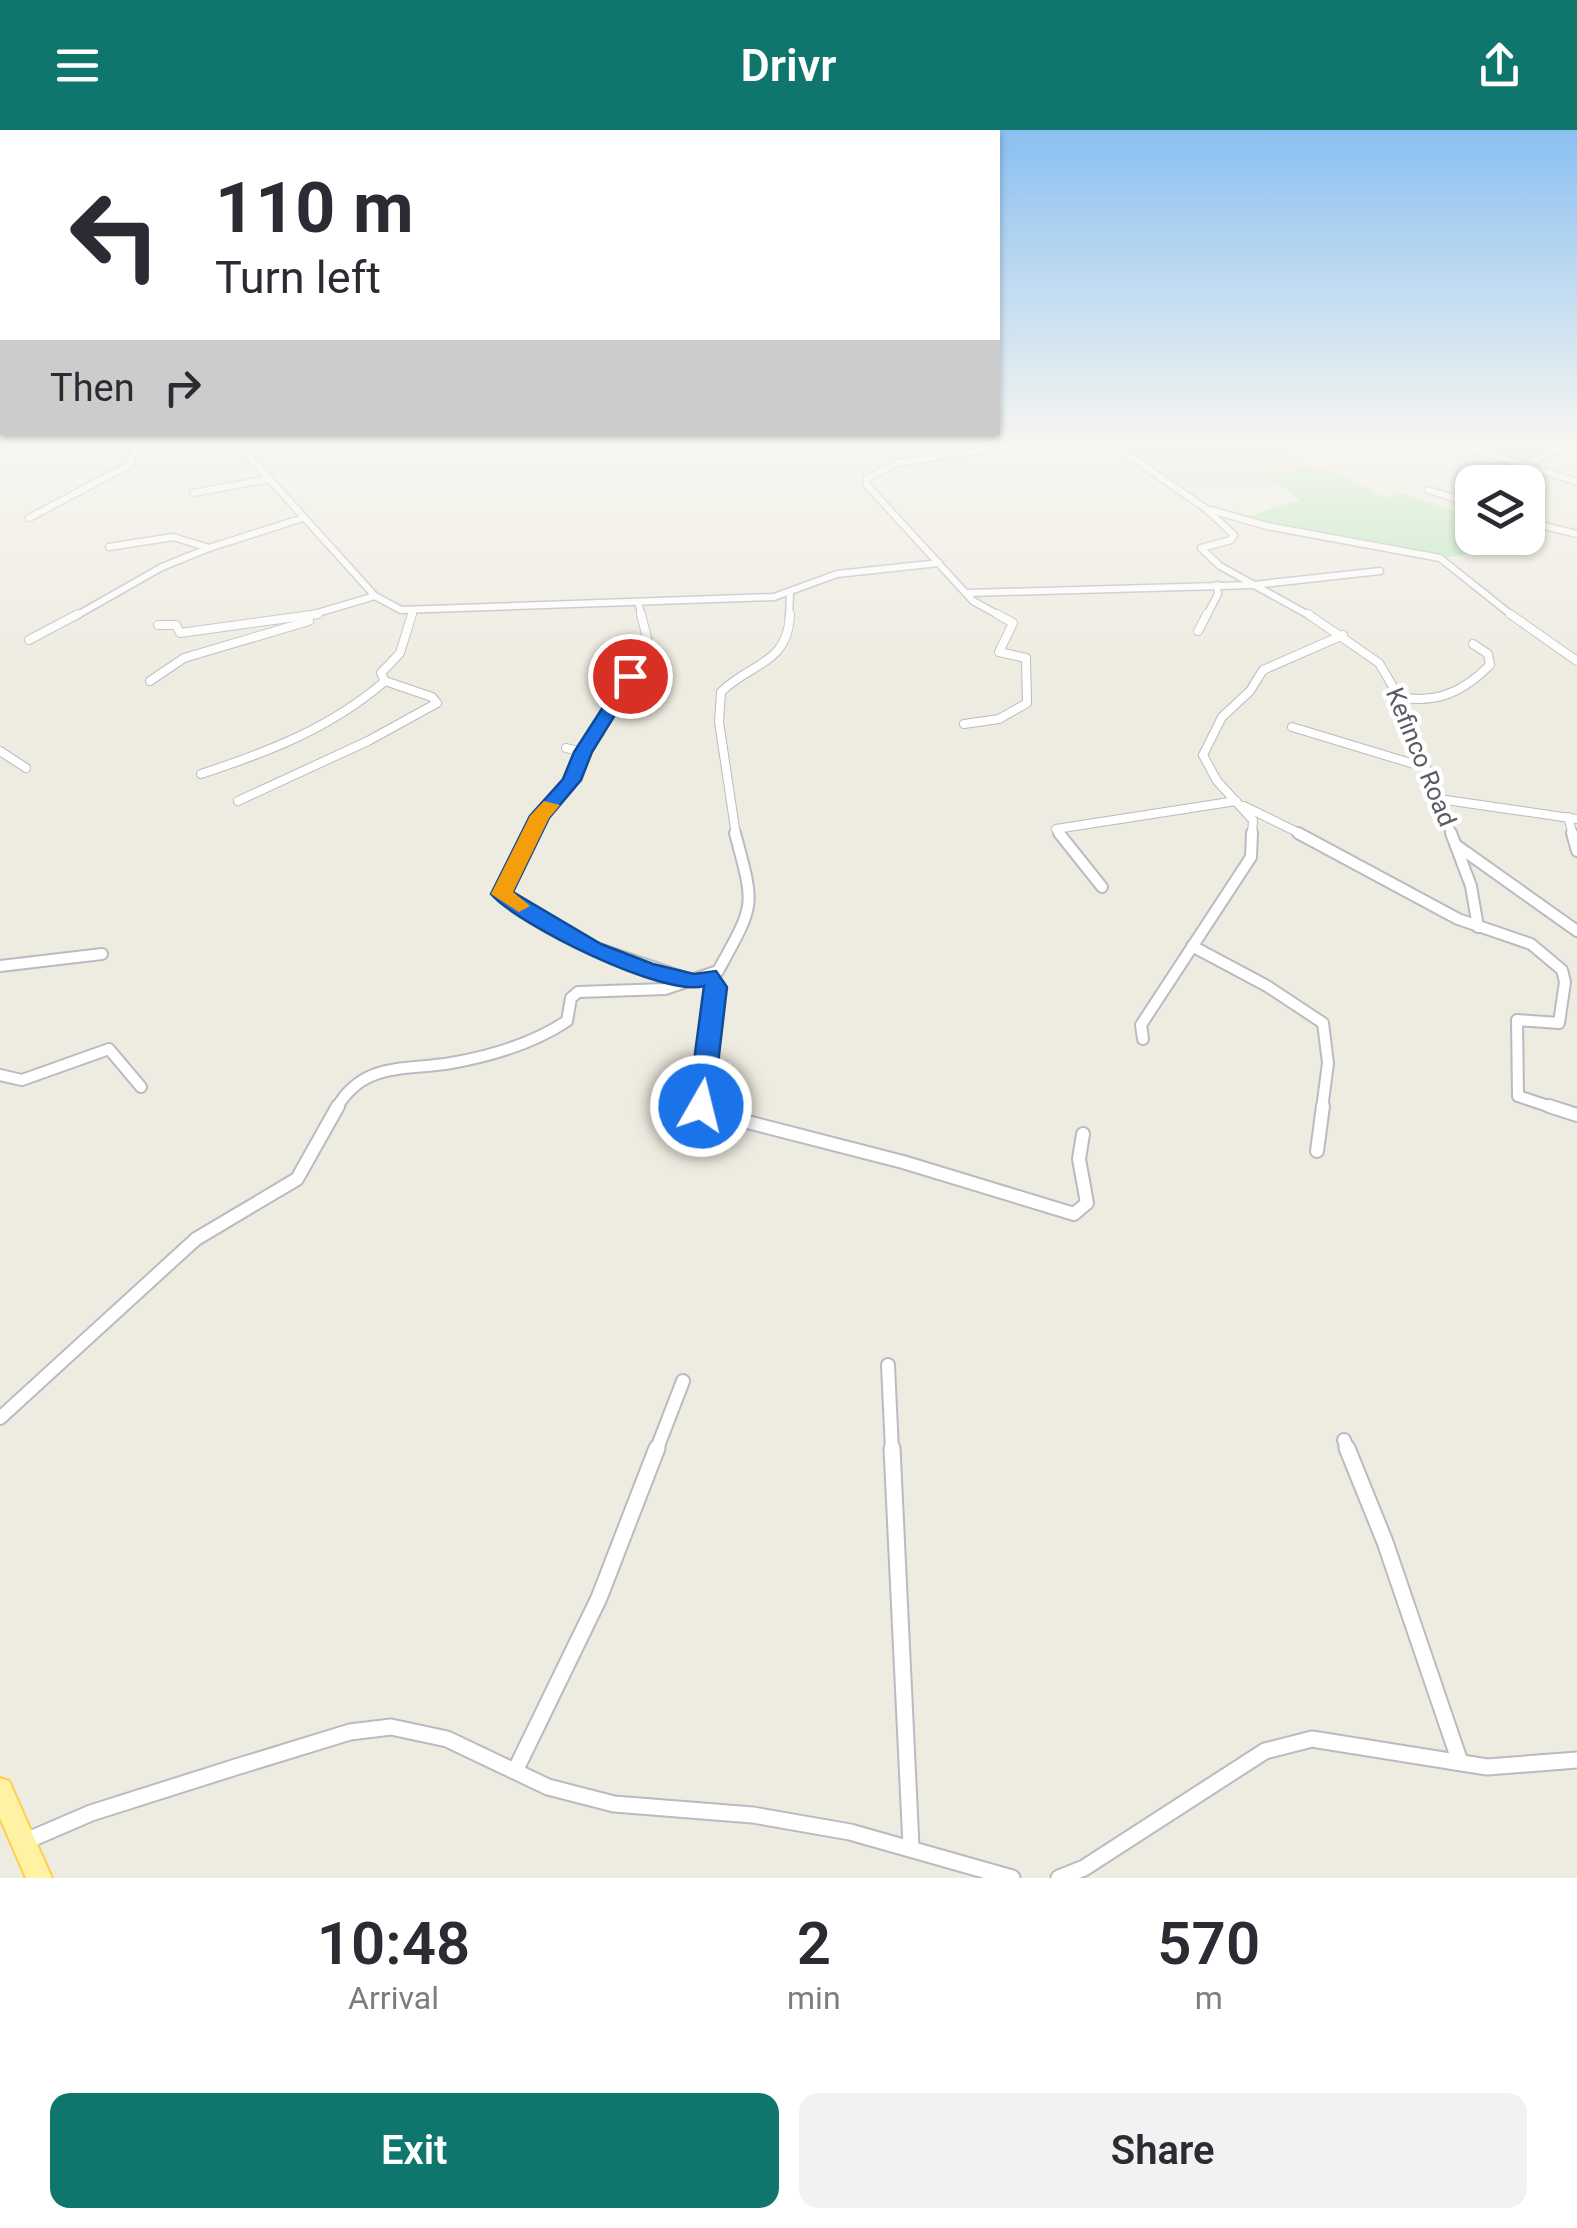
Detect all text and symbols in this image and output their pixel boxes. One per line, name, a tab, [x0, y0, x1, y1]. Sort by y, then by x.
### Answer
icon: menu	[50, 38, 105, 93]
icon: share	[1472, 38, 1527, 93]
text: Drivr	[741, 39, 836, 92]
text: 110 m	[215, 167, 414, 249]
icon: left	[50, 170, 180, 300]
text: Turn left	[215, 251, 381, 304]
icon: right	[155, 360, 210, 415]
text: Then	[50, 366, 135, 410]
map controls	[1455, 465, 1545, 555]
button: layers	[1455, 465, 1545, 555]
pin	[588, 634, 673, 719]
icon: arrive	[603, 649, 658, 704]
street label: Kefinco Road	[1380, 683, 1462, 831]
position arrow	[649, 1054, 753, 1158]
text: 10:48	[317, 1908, 470, 1979]
text: 2	[797, 1908, 831, 1979]
text: 570	[1157, 1908, 1260, 1979]
text: Arrival	[348, 1979, 439, 2017]
text: min	[787, 1979, 841, 2017]
text: m	[1195, 1979, 1223, 2017]
button: Exit	[50, 2093, 779, 2208]
button: Share	[799, 2093, 1527, 2208]

